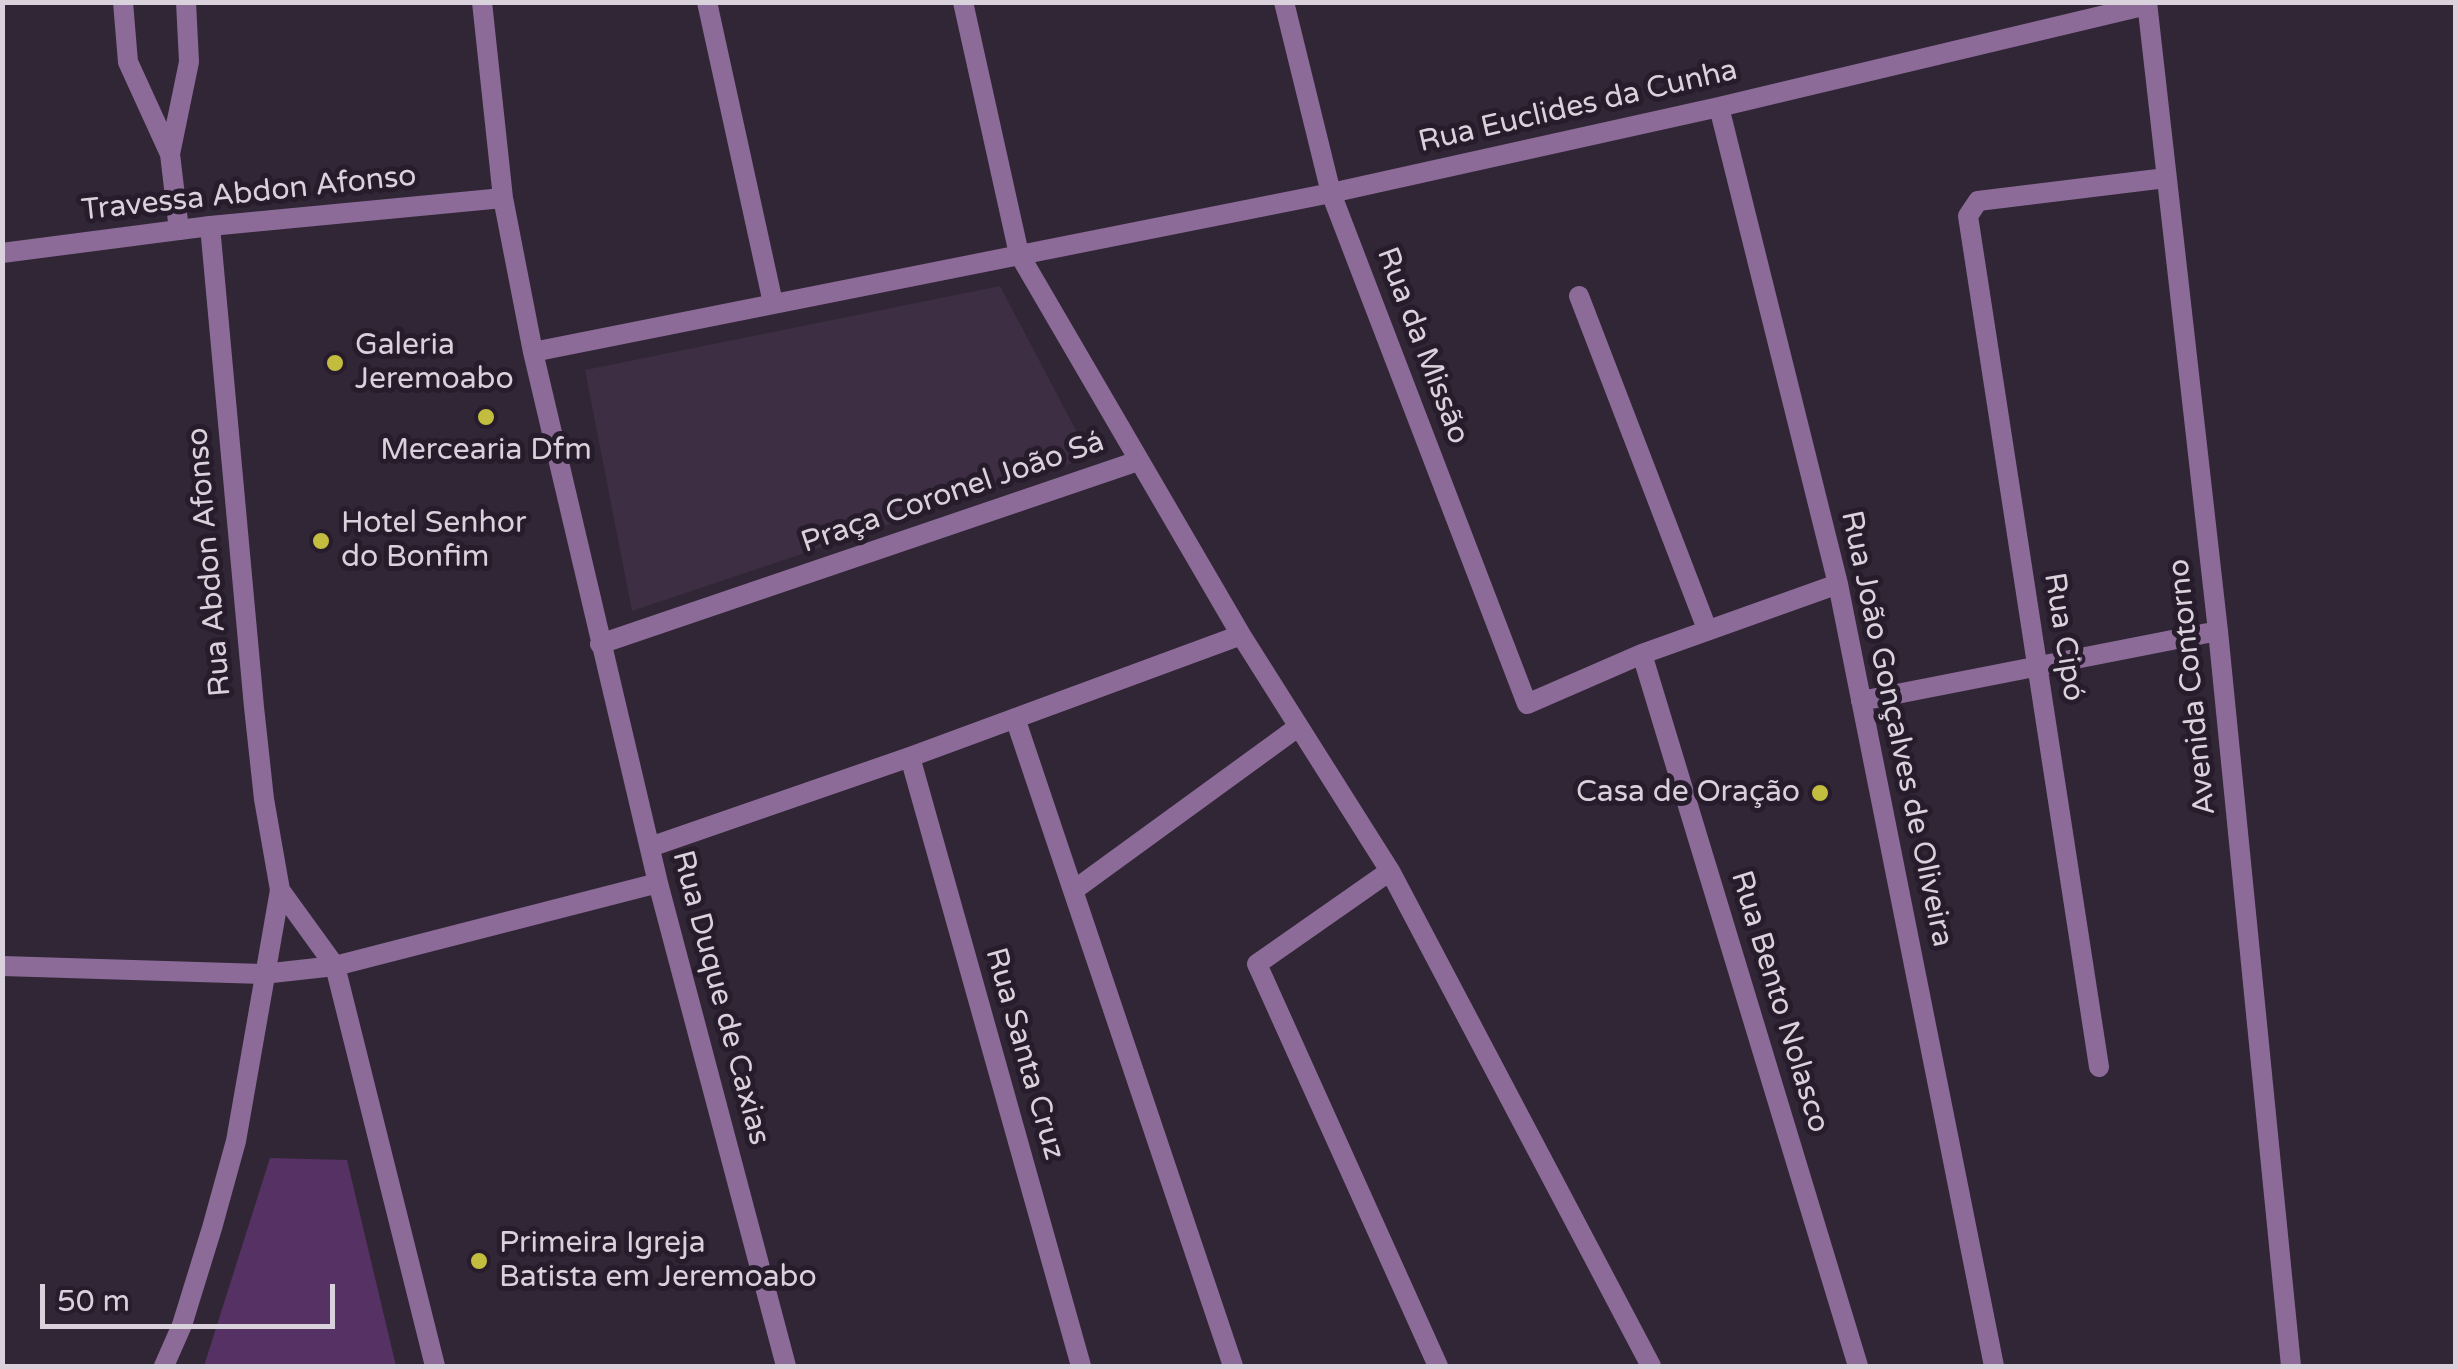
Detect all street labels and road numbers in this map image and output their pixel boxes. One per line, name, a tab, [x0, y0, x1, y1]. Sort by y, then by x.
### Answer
street label: Rua Euclides da Cunha	[1415, 53, 1741, 161]
street label: Travessa Abdon Afonso	[80, 159, 418, 229]
street label: Rua da Missão	[1368, 242, 1476, 450]
street label: Praça Coronel João Sá	[797, 424, 1109, 562]
street label: Rua Abdon Afonso	[180, 426, 240, 698]
street label: Rua João Gonçalves de Oliveira	[1832, 508, 1960, 950]
street label: Avenida Contorno	[2162, 557, 2224, 817]
street label: Rua Cipó	[2035, 570, 2091, 704]
street label: Rua Duque de Caxias	[663, 847, 777, 1149]
street label: Rua Bento Nolasco	[1722, 867, 1836, 1137]
street label: Rua Santa Cruz	[977, 944, 1071, 1164]

